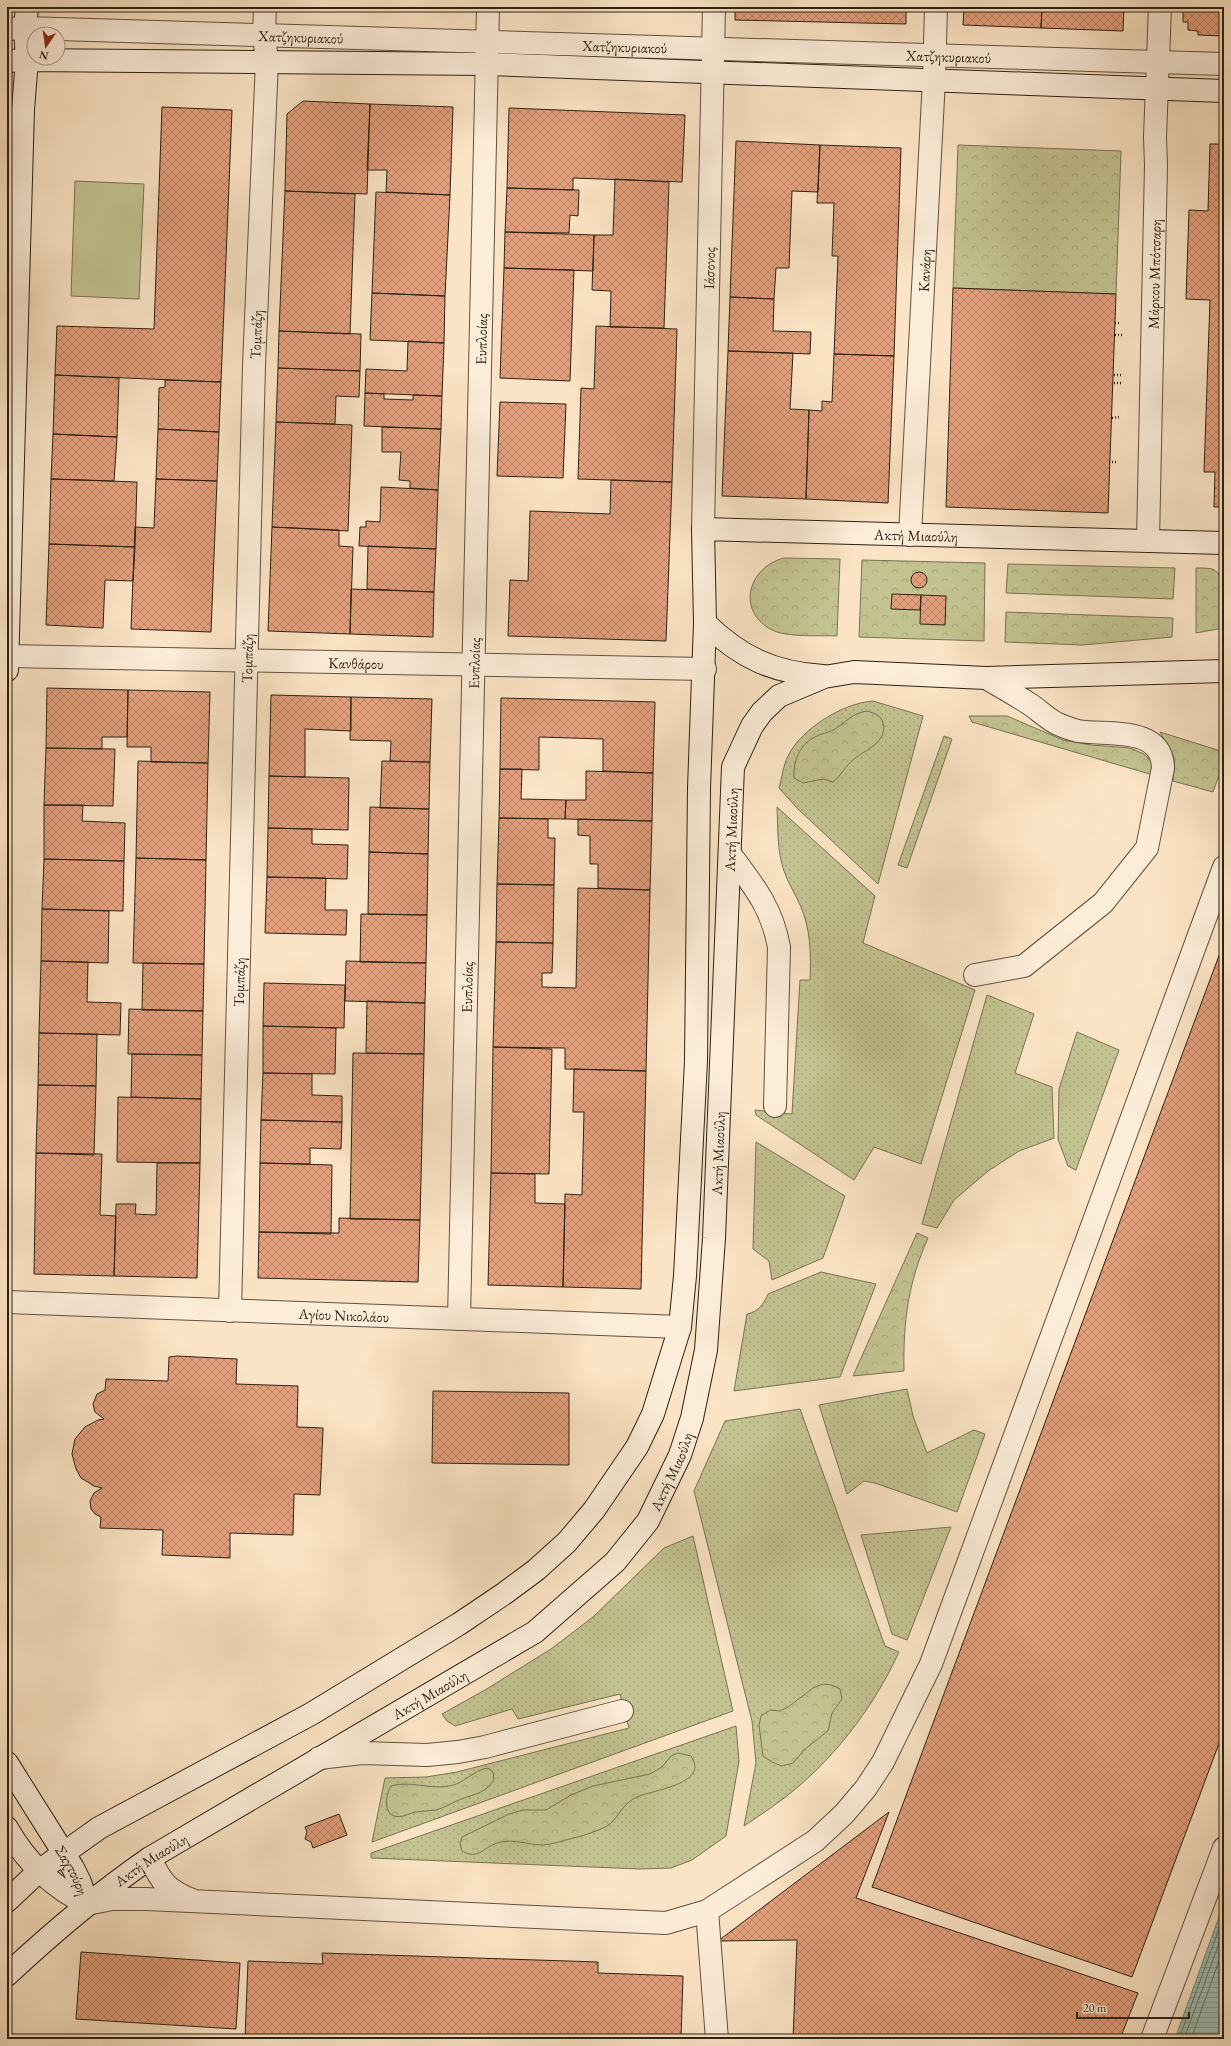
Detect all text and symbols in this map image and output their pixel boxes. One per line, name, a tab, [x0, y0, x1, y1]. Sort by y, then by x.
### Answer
street label: Χατζηκυριακού	[257, 25, 344, 47]
north arrow	[26, 26, 66, 66]
street label: Χατζηκυριακού	[581, 35, 668, 57]
street label: Χατζηκυριακού	[905, 45, 991, 67]
text: N	[38, 48, 50, 64]
street label: Μάρκου Μπότσαρη	[1143, 219, 1164, 329]
street label: Ιάσονος	[699, 247, 718, 289]
street label: Κανάρη	[913, 248, 935, 292]
street label: Τομπάζη	[245, 309, 266, 359]
street label: Ευπλοίας	[471, 313, 491, 365]
street label: Ακτή Μιαούλη	[873, 524, 958, 545]
street label: Τομπάζη	[236, 633, 257, 683]
street label: Ευπλοίας	[463, 637, 484, 689]
street label: Κανθάρου	[328, 652, 384, 673]
street label: Ακτή Μιαούλη	[719, 787, 742, 873]
street label: Τομπάζη	[228, 957, 248, 1007]
street label: Ευπλοίας	[456, 961, 476, 1013]
street label: Ακτή Μιαούλη	[706, 1111, 729, 1197]
street label: Αγίου Νικολάου	[297, 1303, 390, 1326]
street label: Ακτή Μιαούλη	[645, 1430, 696, 1515]
street label: Ακτή Μιαούλη	[388, 1665, 470, 1724]
street label: Ακτή Μιαούλη	[110, 1829, 191, 1891]
street label: Σαχτούρη	[52, 1842, 93, 1898]
scale bar	[1077, 1994, 1189, 2020]
text: 20 m	[1083, 2000, 1107, 2016]

